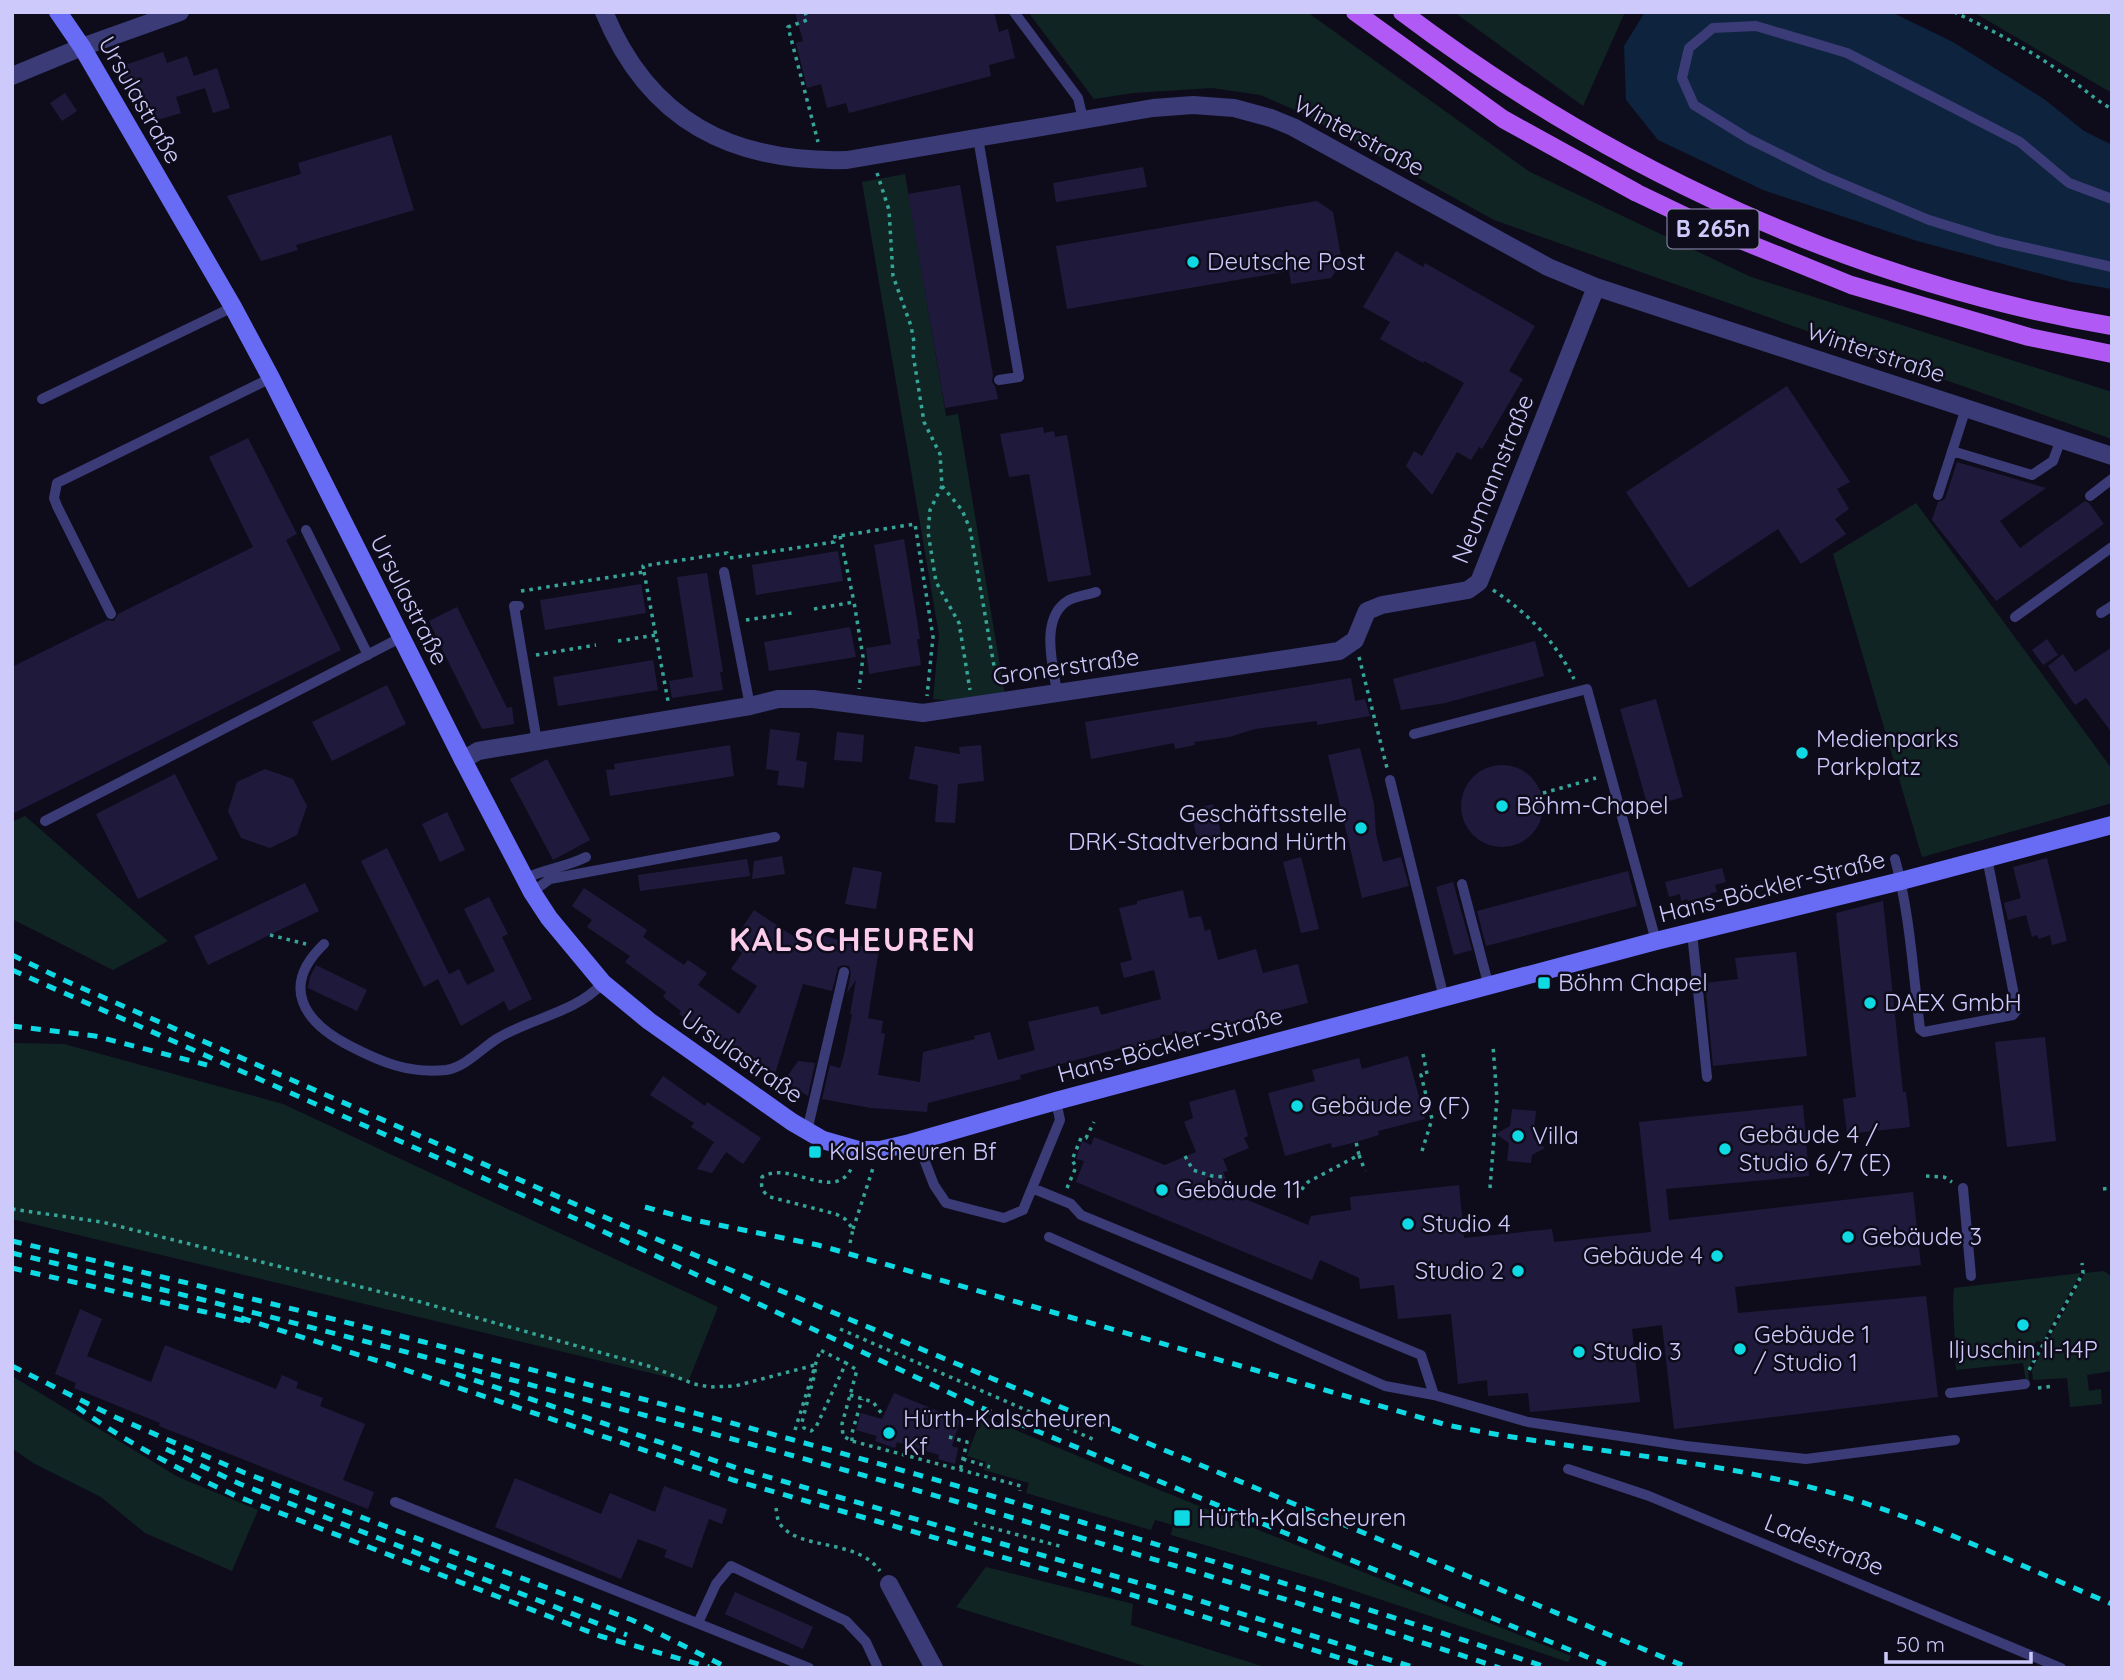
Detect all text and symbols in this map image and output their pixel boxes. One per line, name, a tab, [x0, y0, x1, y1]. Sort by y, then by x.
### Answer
street label: Ursulastraße	[92, 30, 189, 169]
street label: Winterstraße	[1289, 88, 1430, 182]
road number: B 265n	[1668, 210, 1758, 248]
place label: Deutsche Post	[1207, 246, 1366, 276]
marker: Deutsche Post	[1185, 254, 1201, 270]
street label: Winterstraße	[1803, 316, 1949, 389]
street label: Neumannstraße	[1444, 390, 1540, 568]
street label: Ursulastraße	[364, 529, 456, 670]
street label: Gronerstraße	[991, 641, 1141, 691]
place label: Medienparks Parkplatz	[1816, 723, 1959, 781]
marker: Medienparks Parkplatz	[1794, 745, 1810, 761]
place label: Böhm-Chapel	[1516, 790, 1668, 820]
place label: Geschäftsstelle DRK-Stadtverband Hürth	[1068, 798, 1347, 856]
marker: Böhm-Chapel	[1494, 798, 1510, 814]
marker: Geschäftsstelle DRK-Stadtverband Hürth	[1353, 820, 1369, 836]
street label: Hans-Böckler-Straße	[1655, 843, 1888, 929]
district label: KALSCHEUREN	[729, 919, 977, 959]
place label: Böhm Chapel	[1558, 967, 1708, 997]
marker: Böhm Chapel	[1536, 975, 1552, 991]
place label: DAEX GmbH	[1884, 987, 2022, 1017]
marker: DAEX GmbH	[1862, 995, 1878, 1011]
street label: Hans-Böckler-Straße	[1054, 999, 1286, 1089]
street label: Ursulastraße	[676, 1003, 809, 1109]
place label: Gebäude 9 (F)	[1311, 1090, 1470, 1120]
marker: Gebäude 9 (F)	[1289, 1098, 1305, 1114]
place label: Gebäude 4 / Studio 6/7 (E)	[1739, 1119, 1891, 1177]
place label: Villa	[1532, 1120, 1579, 1150]
marker: Villa	[1510, 1128, 1526, 1144]
place label: Kalscheuren Bf	[829, 1136, 997, 1166]
marker: Gebäude 4 / Studio 6/7 (E)	[1717, 1141, 1733, 1157]
marker: Kalscheuren Bf	[807, 1144, 823, 1160]
place label: Gebäude 11	[1176, 1174, 1301, 1204]
marker: Gebäude 11	[1154, 1182, 1170, 1198]
place label: Studio 4	[1422, 1208, 1511, 1238]
marker: Studio 4	[1400, 1216, 1416, 1232]
place label: Gebäude 3	[1862, 1221, 1982, 1251]
marker: Gebäude 3	[1840, 1229, 1856, 1245]
place label: Gebäude 4	[1583, 1240, 1703, 1270]
marker: Gebäude 4	[1709, 1248, 1725, 1264]
place label: Studio 2	[1415, 1255, 1504, 1285]
marker: Studio 2	[1510, 1263, 1526, 1279]
marker: Iljuschin Il-14P	[2015, 1317, 2031, 1333]
place label: Gebäude 1 / Studio 1	[1754, 1319, 1870, 1377]
place label: Iljuschin Il-14P	[1948, 1334, 2098, 1364]
place label: Studio 3	[1593, 1336, 1682, 1366]
marker: Gebäude 1 / Studio 1	[1732, 1341, 1748, 1357]
marker: Studio 3	[1571, 1344, 1587, 1360]
place label: Hürth-Kalscheuren Kf	[903, 1403, 1111, 1461]
marker: Hürth-Kalscheuren Kf	[881, 1425, 897, 1441]
place label: Hürth-Kalscheuren	[1198, 1502, 1406, 1532]
street label: Ladestraße	[1760, 1506, 1889, 1582]
marker: Hürth-Kalscheuren	[1172, 1508, 1192, 1528]
scale bar	[1886, 1620, 2031, 1664]
text: 50 m	[1896, 1631, 1945, 1657]

